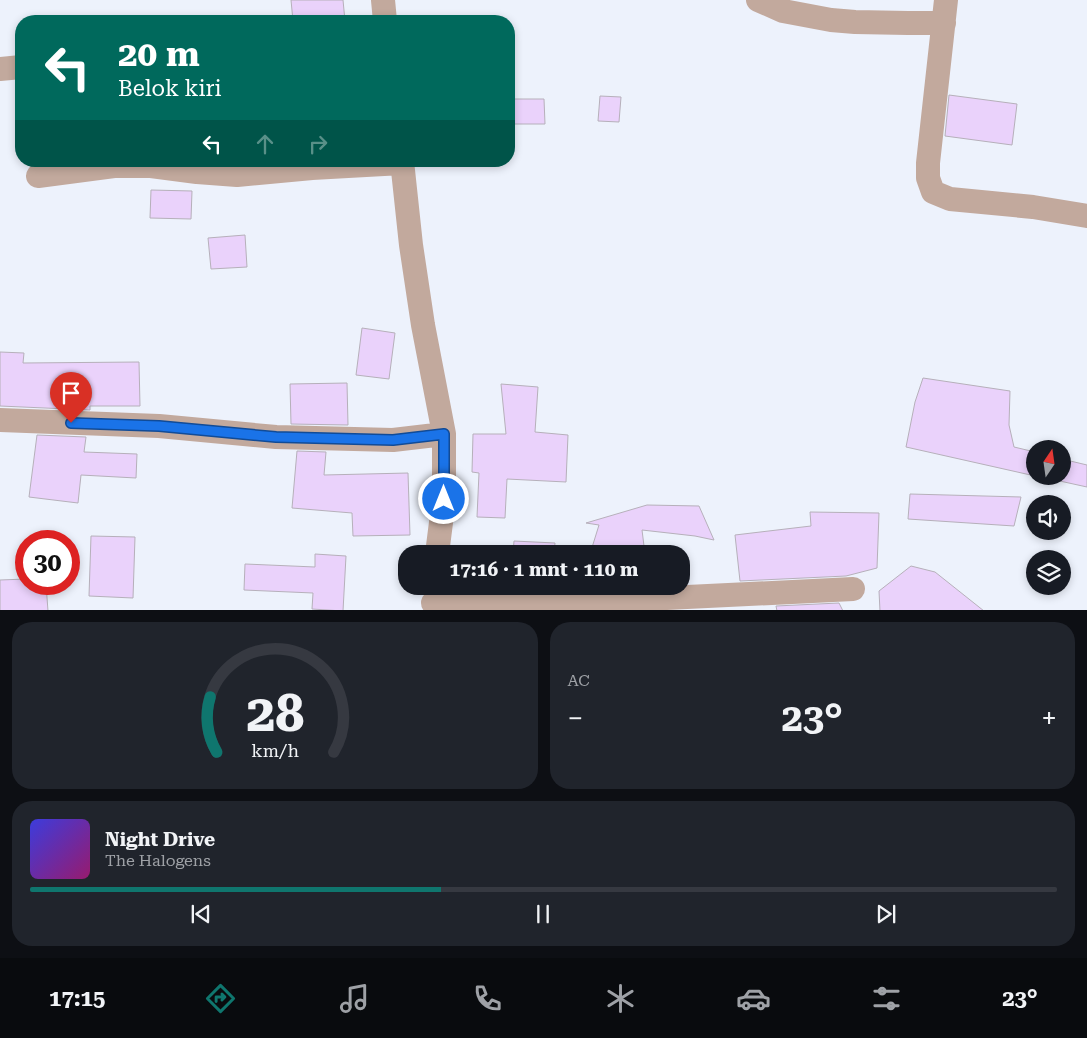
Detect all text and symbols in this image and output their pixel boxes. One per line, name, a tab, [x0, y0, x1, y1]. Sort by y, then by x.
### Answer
text: 20 m	[118, 34, 200, 75]
icon: left	[35, 35, 100, 100]
text: Belok kiri	[118, 76, 222, 101]
icon: left	[198, 130, 226, 158]
icon: ahead	[251, 130, 279, 158]
icon: right	[304, 130, 332, 158]
pin	[50, 372, 92, 423]
icon: arrive	[57, 379, 85, 407]
north arrow	[1026, 440, 1071, 485]
map controls	[1026, 440, 1071, 595]
position arrow	[417, 472, 469, 524]
button: sound	[1026, 495, 1071, 540]
speed limit sign: 30	[15, 530, 80, 595]
button: layers	[1026, 550, 1071, 595]
text: 17:16 · 1 mnt · 110 m	[450, 558, 638, 581]
text: AC	[568, 671, 590, 690]
text: 28	[246, 683, 304, 744]
text: 23°	[782, 696, 843, 740]
text: −	[568, 702, 583, 735]
text: +	[1041, 702, 1057, 735]
text: km/h	[251, 740, 299, 761]
text: Night Drive	[105, 828, 215, 851]
text: The Halogens	[105, 851, 211, 870]
icon: previous	[187, 900, 215, 928]
icon: pause	[529, 900, 557, 928]
icon: next	[872, 900, 900, 928]
icon: directions	[203, 981, 238, 1016]
icon: music	[337, 981, 372, 1016]
icon: phone	[470, 981, 505, 1016]
icon: climate	[603, 981, 638, 1016]
icon: car	[736, 981, 771, 1016]
icon: filters	[869, 981, 904, 1016]
text: 17:15	[49, 986, 105, 1011]
text: 23°	[1002, 986, 1038, 1011]

